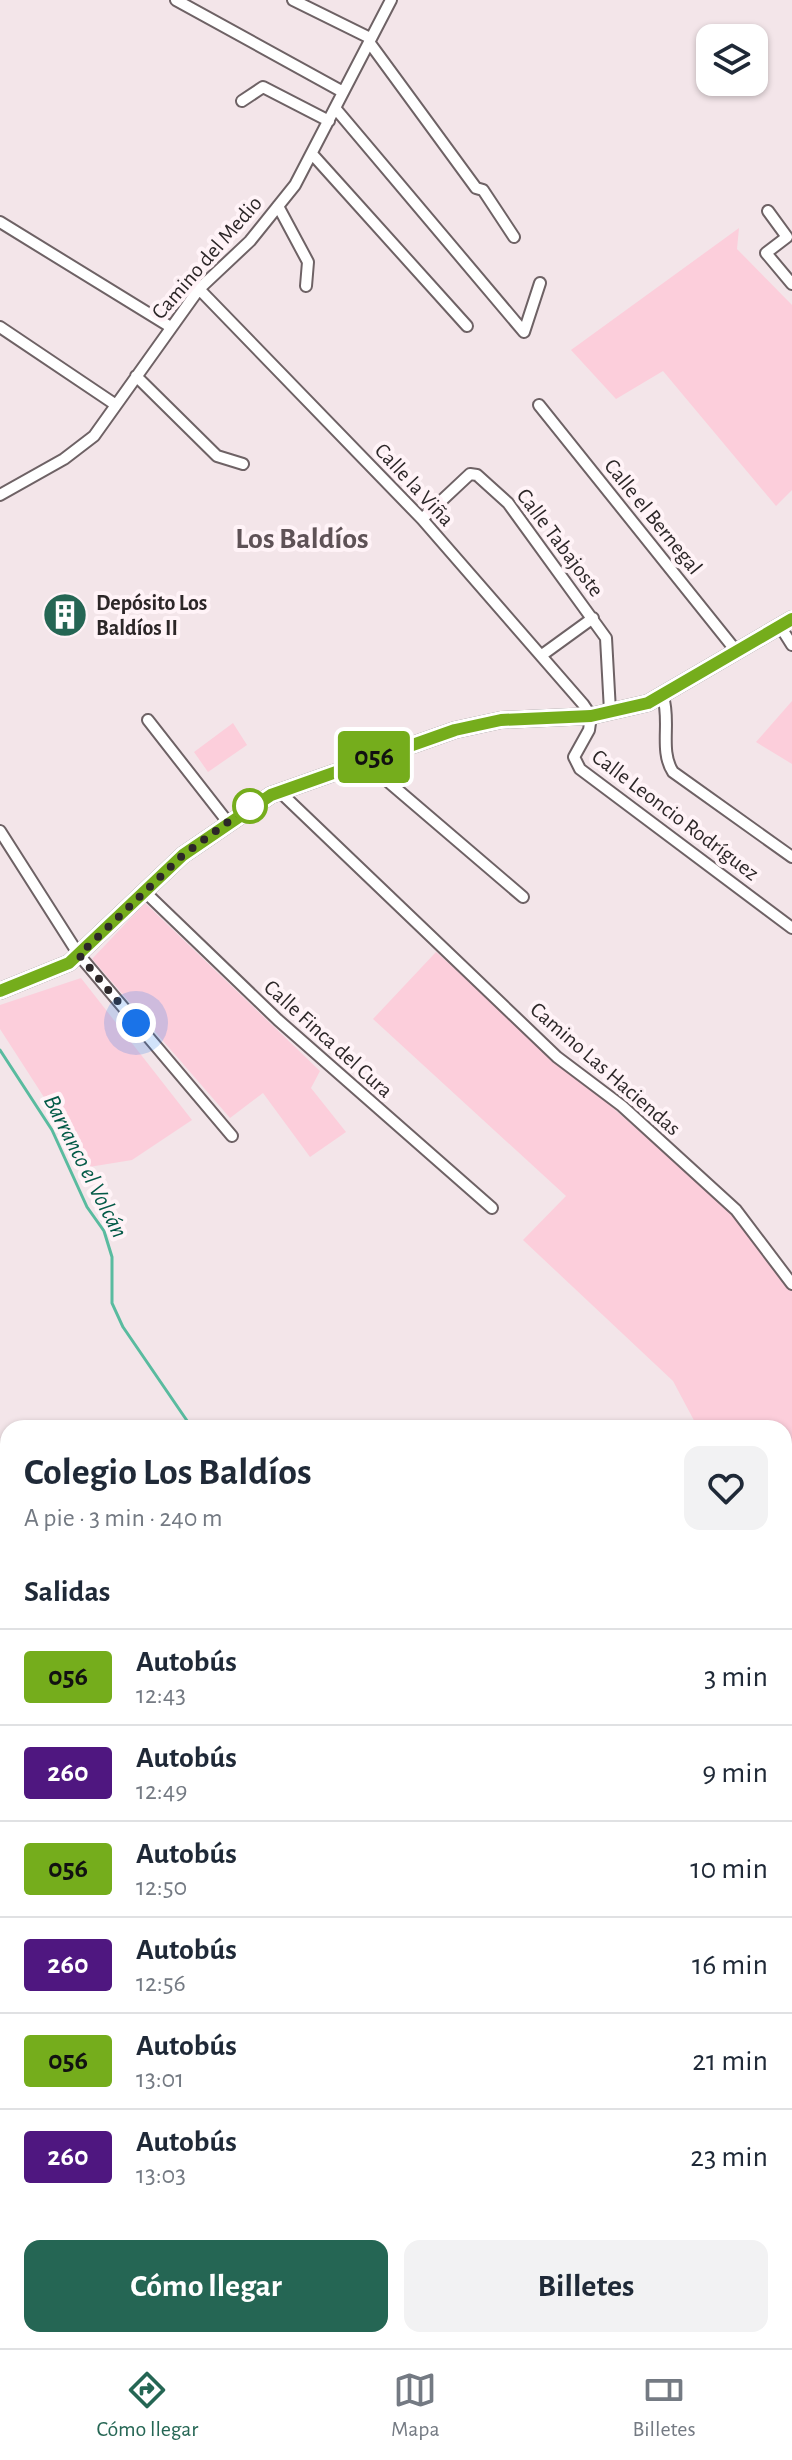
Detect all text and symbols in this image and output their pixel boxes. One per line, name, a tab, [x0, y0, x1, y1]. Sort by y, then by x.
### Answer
map controls	[696, 24, 768, 96]
button: layers	[696, 24, 768, 96]
street label: Camino del Medio	[148, 192, 266, 323]
street label: Calle la Viña	[371, 439, 458, 530]
street label: Calle el Bernegal	[600, 455, 706, 579]
street label: Calle Tabajoste	[513, 485, 608, 601]
district label: Los Baldíos	[235, 524, 369, 554]
building icon: Depósito Los Baldíos II	[41, 591, 89, 639]
place label: Depósito Los Baldíos II	[96, 592, 207, 639]
line badge: 056	[328, 731, 420, 783]
text: 056	[354, 743, 394, 771]
street label: Calle Leoncio Rodríguez	[588, 745, 763, 885]
unlabelled marker	[233, 789, 267, 823]
street label: Calle Finca del Cura	[260, 976, 397, 1102]
street label: Camino Las Haciendas	[526, 998, 685, 1140]
your location	[116, 1003, 156, 1043]
water label: Barranco el Volcán	[39, 1091, 131, 1242]
button: heart	[684, 1446, 768, 1530]
text: Colegio Los Baldíos	[24, 1454, 312, 1492]
text: A pie · 3 min · 240 m	[24, 1505, 223, 1531]
text: Salidas	[24, 1577, 110, 1607]
text: Autobús	[136, 1647, 237, 1677]
text: 3 min	[704, 1662, 768, 1692]
text: 056	[48, 1663, 88, 1691]
text: 12:43	[136, 1682, 186, 1708]
text: Autobús	[136, 1743, 237, 1773]
text: 9 min	[702, 1758, 768, 1788]
text: 260	[47, 1759, 89, 1787]
text: 12:49	[136, 1778, 187, 1804]
text: Autobús	[136, 1839, 237, 1869]
text: 10 min	[690, 1854, 768, 1884]
text: 056	[48, 1855, 88, 1883]
text: 12:50	[136, 1874, 187, 1900]
text: Autobús	[136, 1935, 237, 1965]
text: 16 min	[692, 1950, 768, 1980]
text: 260	[47, 1951, 89, 1979]
text: 12:56	[136, 1970, 186, 1996]
text: Autobús	[136, 2031, 237, 2061]
text: 21 min	[692, 2046, 768, 2076]
text: 056	[48, 2047, 88, 2075]
text: 13:01	[136, 2066, 184, 2092]
text: Autobús	[136, 2127, 237, 2157]
text: 23 min	[690, 2142, 768, 2172]
text: 260	[47, 2143, 89, 2171]
text: 13:03	[136, 2162, 186, 2188]
button: Cómo llegar	[24, 2240, 388, 2332]
button: Billetes	[404, 2240, 768, 2332]
tab: Cómo llegar	[96, 2368, 198, 2442]
tab: Mapa	[391, 2368, 440, 2442]
tab: Billetes	[632, 2368, 696, 2442]

